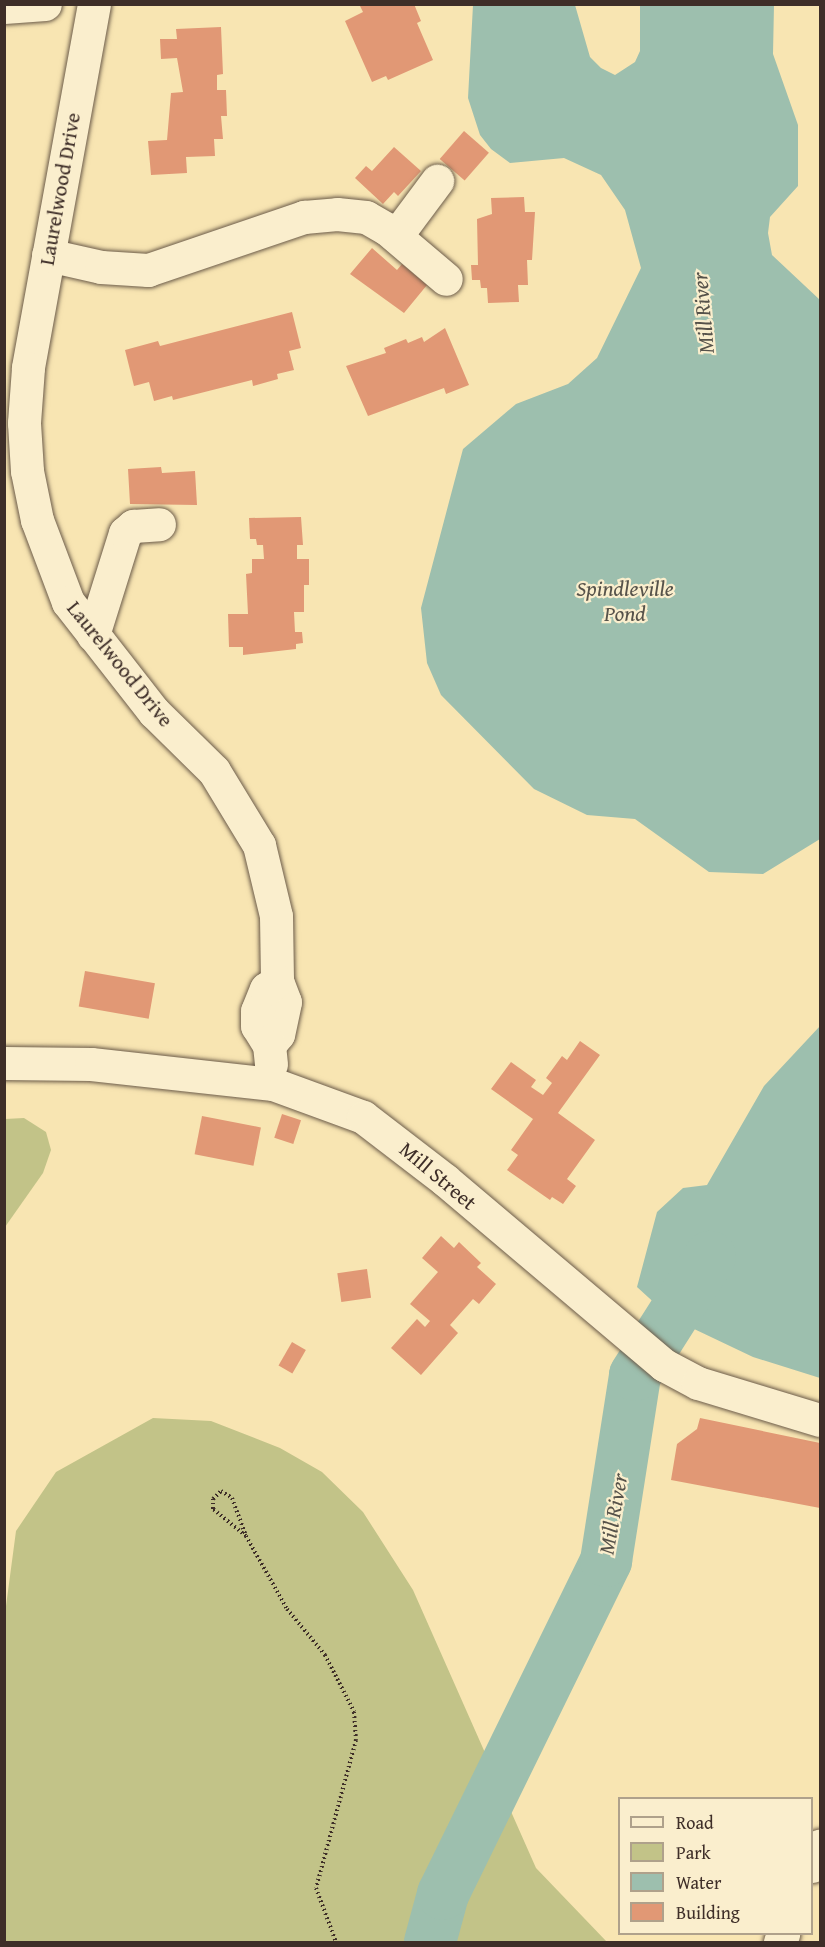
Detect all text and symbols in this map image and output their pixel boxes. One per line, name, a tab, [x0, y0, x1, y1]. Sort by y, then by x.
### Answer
street label: Laurelwood Drive	[34, 111, 86, 267]
water label: Mill River	[686, 271, 720, 355]
water label: Spindleville Pond	[576, 575, 674, 626]
street label: Laurelwood Drive	[62, 596, 178, 732]
street label: Mill Street	[394, 1137, 482, 1215]
water label: Mill River	[593, 1471, 633, 1557]
legend	[618, 1797, 813, 1935]
text: Road	[676, 1809, 714, 1836]
text: Park	[676, 1839, 711, 1866]
text: Water	[676, 1869, 721, 1896]
text: Building	[676, 1899, 740, 1926]

